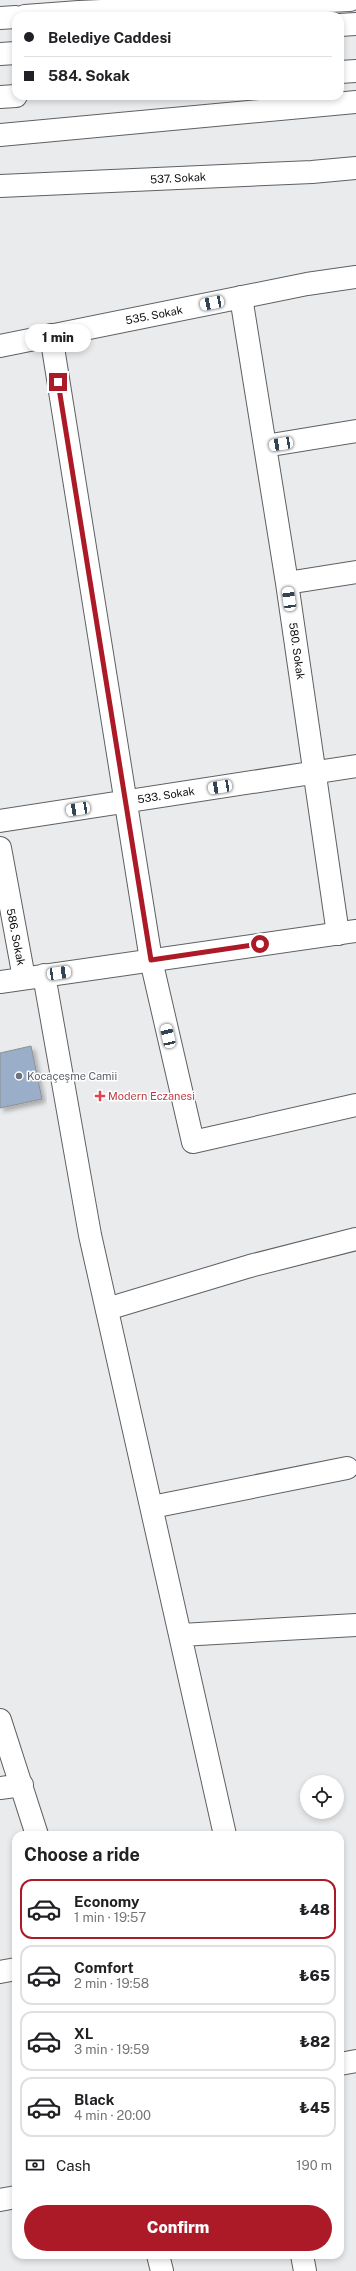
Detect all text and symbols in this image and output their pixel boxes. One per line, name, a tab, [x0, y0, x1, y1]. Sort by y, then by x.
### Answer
text: Belediye Caddesi	[48, 29, 171, 46]
text: 584. Sokak	[48, 67, 130, 84]
street label: 537. Sokak	[150, 171, 206, 185]
car	[199, 295, 225, 311]
street label: 535. Sokak	[124, 304, 184, 326]
callout: 1 min	[25, 324, 91, 352]
text: 1 min	[42, 330, 74, 345]
route end	[49, 373, 67, 391]
car	[268, 436, 294, 452]
car	[281, 586, 297, 612]
street label: 580. Sokak	[287, 622, 307, 680]
car	[207, 779, 233, 795]
street label: 533. Sokak	[137, 785, 195, 805]
car	[65, 801, 91, 817]
street label: 586. Sokak	[5, 907, 27, 967]
route start	[251, 935, 269, 953]
car	[46, 965, 72, 981]
car	[159, 1023, 177, 1049]
place label: Kocaçeşme Camii	[27, 1070, 117, 1083]
marker: Kocaçeşme Camii	[14, 1071, 24, 1081]
place label: Modern Eczanesi	[108, 1090, 195, 1102]
marker: Modern Eczanesi	[95, 1091, 105, 1101]
map controls	[300, 1775, 344, 1819]
button: locate	[300, 1775, 344, 1819]
text: Choose a ride	[24, 1844, 140, 1865]
icon: car	[26, 1891, 62, 1927]
text: Economy	[74, 1893, 139, 1910]
text: ₺48	[299, 1901, 330, 1918]
text: 1 min · 19:57	[74, 1910, 146, 1925]
icon: car	[26, 1957, 62, 1993]
text: Comfort	[74, 1959, 134, 1976]
text: ₺65	[299, 1967, 330, 1984]
text: 2 min · 19:58	[74, 1976, 149, 1991]
icon: car	[26, 2023, 62, 2059]
text: XL	[74, 2025, 93, 2042]
text: ₺82	[300, 2033, 330, 2050]
text: 3 min · 19:59	[74, 2042, 149, 2057]
icon: car	[26, 2089, 62, 2125]
text: Black	[74, 2091, 114, 2108]
text: ₺45	[299, 2099, 330, 2116]
text: 4 min · 20:00	[74, 2108, 151, 2123]
icon: cash	[24, 2154, 46, 2176]
text: Cash	[56, 2157, 91, 2174]
text: 190 m	[296, 2158, 332, 2173]
button: Confirm	[24, 2205, 332, 2251]

